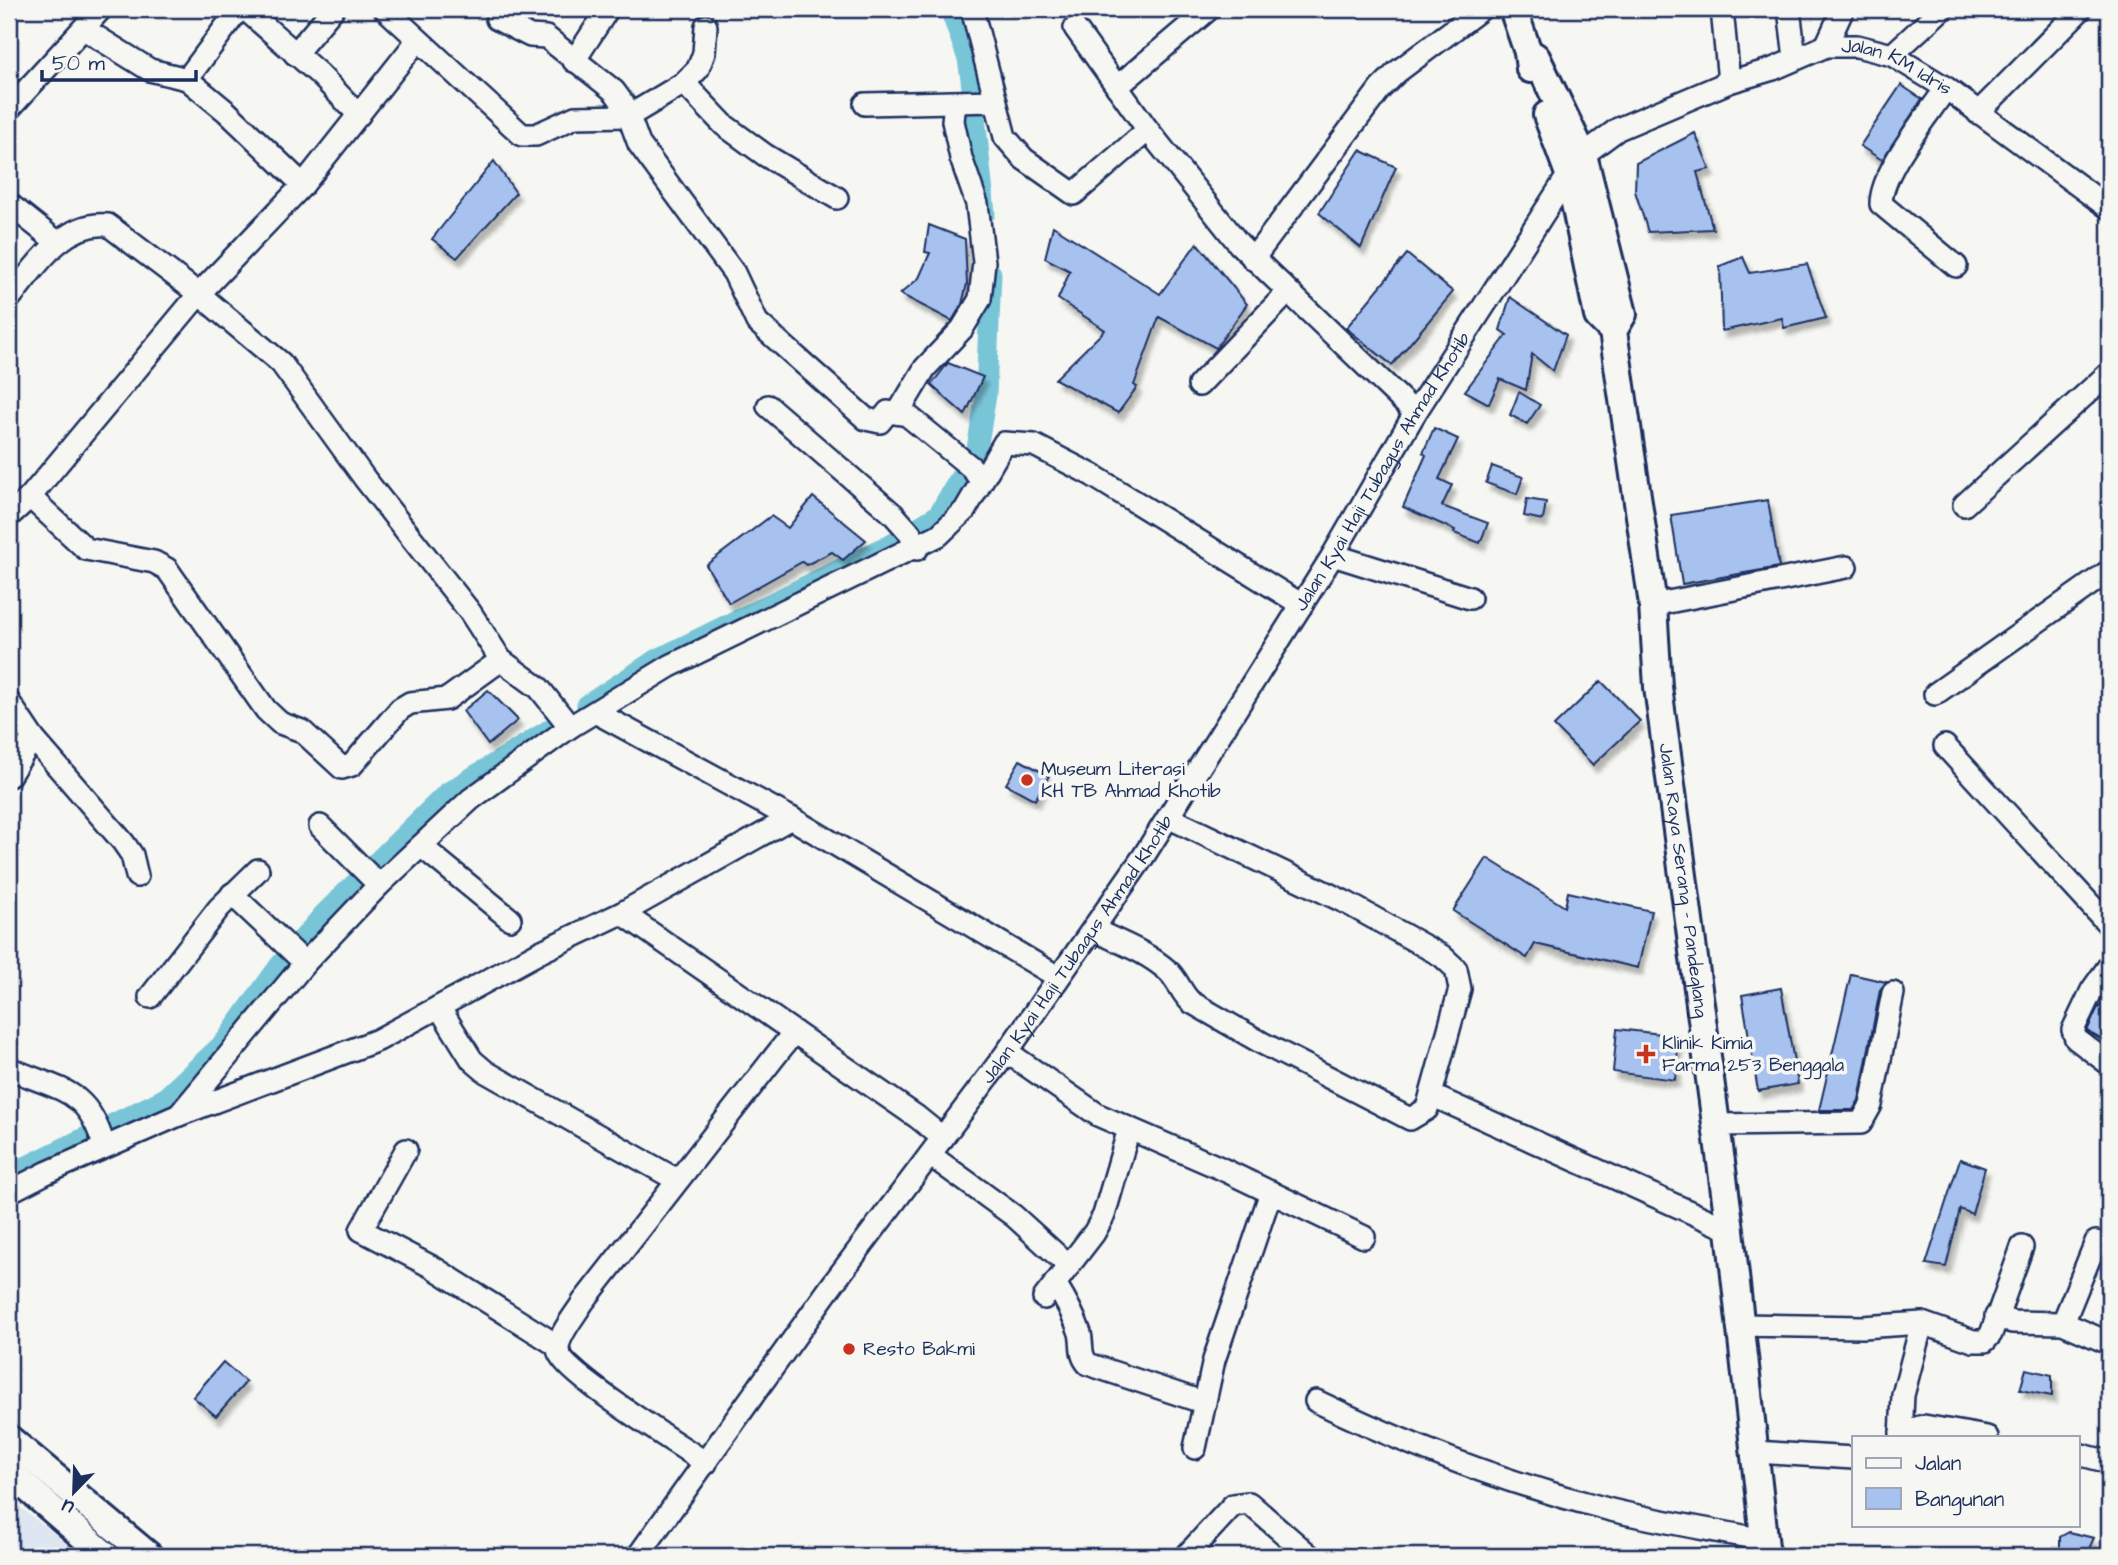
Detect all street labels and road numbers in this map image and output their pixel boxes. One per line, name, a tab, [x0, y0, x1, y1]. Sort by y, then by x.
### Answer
street label: Jalan KM Idris	[1841, 33, 1957, 102]
street label: Jalan Kyai Haji Tubagus Ahmad Khotib	[1288, 327, 1477, 616]
street label: Jalan Raya Serang - Pandeglang	[1652, 742, 1715, 1020]
street label: Jalan Kyai Haji Tubagus Ahmad Khotib	[974, 809, 1180, 1089]

